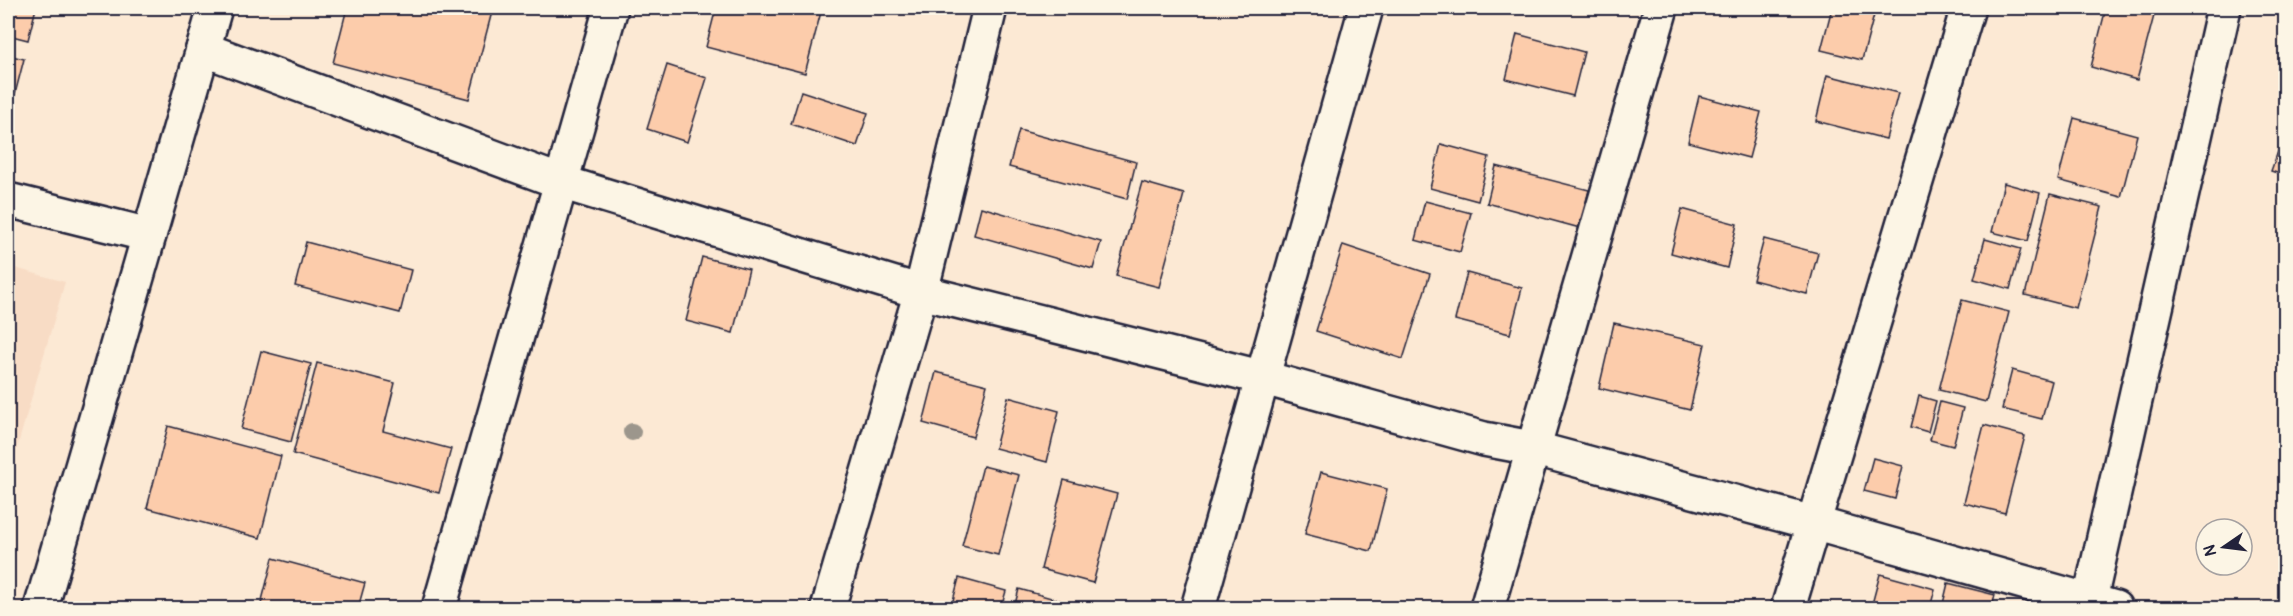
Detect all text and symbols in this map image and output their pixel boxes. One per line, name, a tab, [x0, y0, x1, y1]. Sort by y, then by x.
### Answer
north arrow	[2194, 517, 2254, 577]
text: N	[2199, 543, 2221, 558]

